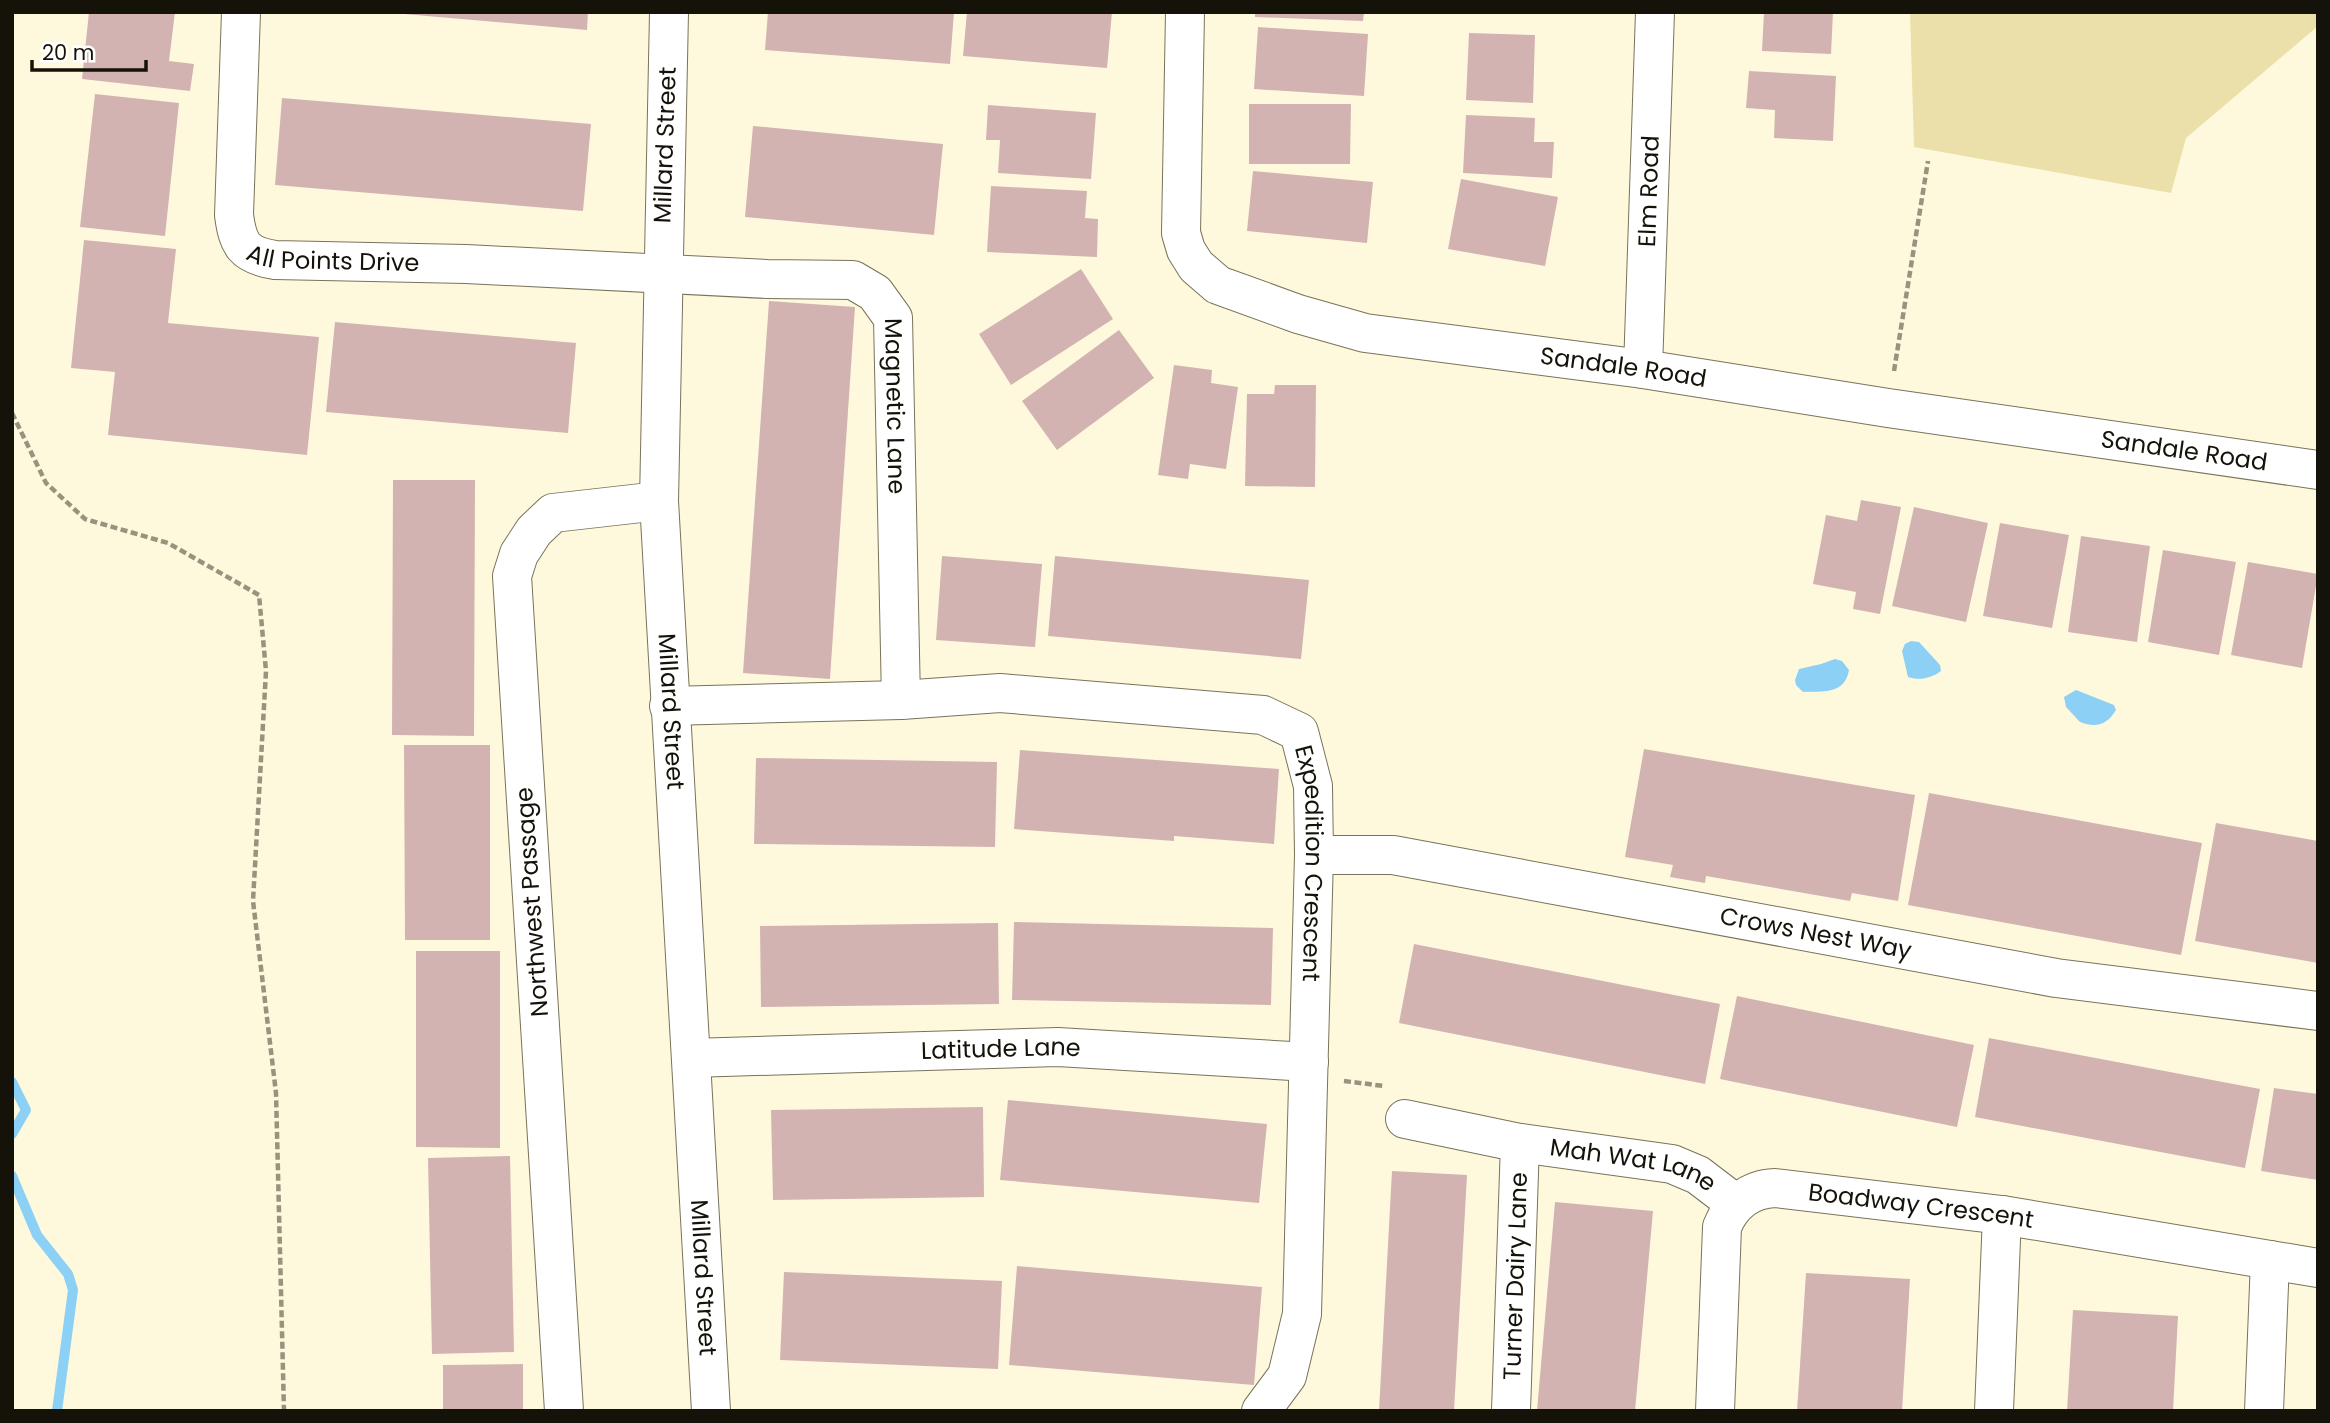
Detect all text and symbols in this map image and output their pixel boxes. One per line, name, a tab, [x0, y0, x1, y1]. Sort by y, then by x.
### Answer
scale bar	[32, 28, 145, 72]
text: 20 m	[42, 38, 95, 67]
street label: Millard Street	[645, 66, 684, 224]
street label: Elm Road	[1630, 135, 1667, 248]
street label: All Points Drive	[241, 236, 420, 279]
street label: Magnetic Lane	[877, 318, 914, 494]
street label: Sandale Road	[1538, 339, 1709, 395]
street label: Sandale Road	[2099, 422, 2270, 479]
street label: Millard Street	[651, 632, 692, 791]
street label: Expedition Crescent	[1287, 742, 1331, 982]
street label: Northwest Passage	[507, 786, 556, 1018]
street label: Crows Nest Way	[1717, 899, 1915, 967]
street label: Latitude Lane	[920, 1030, 1082, 1067]
street label: Mah Wat Lane	[1548, 1130, 1723, 1199]
street label: Turner Dairy Lane	[1495, 1172, 1535, 1380]
street label: Boadway Crescent	[1806, 1175, 2036, 1236]
street label: Millard Street	[683, 1199, 725, 1357]

